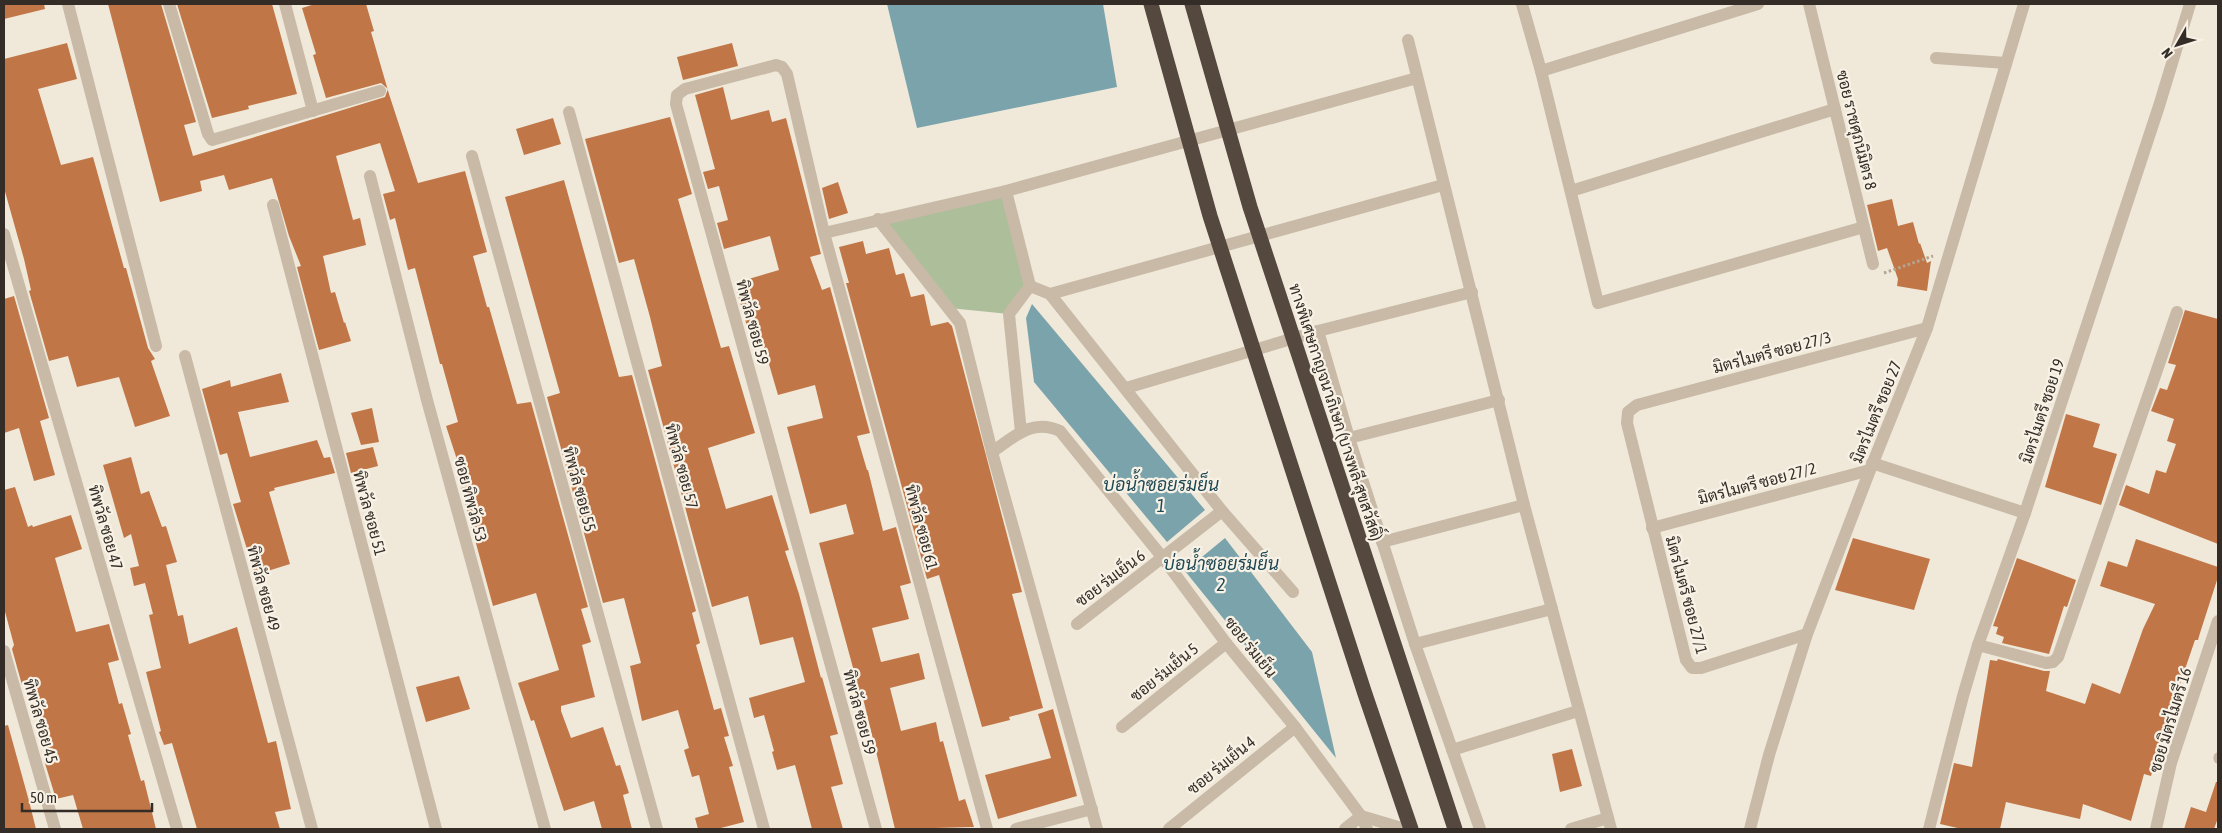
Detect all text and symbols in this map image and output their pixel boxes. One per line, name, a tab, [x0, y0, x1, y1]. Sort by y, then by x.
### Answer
north arrow	[2152, 20, 2202, 70]
text: N	[2158, 45, 2176, 61]
street label: ซอย ราชศุภนิมิตร 8	[1831, 68, 1881, 192]
street label: ทิพวัล ซอย 59	[733, 277, 774, 367]
street label: ทางพิเศษกาญจนาภิเษก (บางพลี-สุขสวัสดิ์)	[1283, 279, 1391, 544]
street label: มิตรไมตรี ซอย 27/3	[1710, 326, 1833, 376]
street label: มิตรไมตรี ซอย 19	[2015, 356, 2067, 465]
street label: มิตรไมตรี ซอย 27	[1845, 358, 1905, 466]
street label: ทิพวัล ซอย 57	[662, 421, 703, 511]
street label: ทิพวัล ซอย 55	[560, 444, 601, 534]
street label: ซอย ทิพวัล 53	[451, 454, 492, 544]
street label: มิตรไมตรี ซอย 27/2	[1695, 457, 1818, 507]
street label: ทิพวัล ซอย 51	[350, 468, 391, 558]
water label: บ่อน้ำซอยร่มย็น 1	[1103, 469, 1219, 516]
street label: ทิพวัล ซอย 47	[85, 482, 128, 571]
street label: ทิพวัล ซอย 61	[902, 482, 943, 572]
street label: มิตรไมตรี ซอย 27/1	[1663, 533, 1713, 656]
street label: ทิพวัล ซอย 49	[244, 543, 285, 633]
street label: ซอย ร่มเย็น 6	[1069, 543, 1148, 610]
water label: บ่อน้ำซอยร่มย็น 2	[1163, 548, 1279, 595]
street label: ซอย ร่มเย็น	[1221, 611, 1284, 681]
street label: ซอย ร่มเย็น 5	[1124, 636, 1202, 705]
street label: ซอย มิตรไมตรี 16	[2144, 665, 2194, 775]
street label: ทิพวัล ซอย 59	[840, 667, 881, 757]
street label: ทิพวัล ซอย 45	[20, 676, 63, 765]
street label: ซอย ร่มเย็น 4	[1181, 729, 1259, 798]
scale bar	[22, 780, 152, 812]
text: 50 m	[30, 789, 57, 806]

